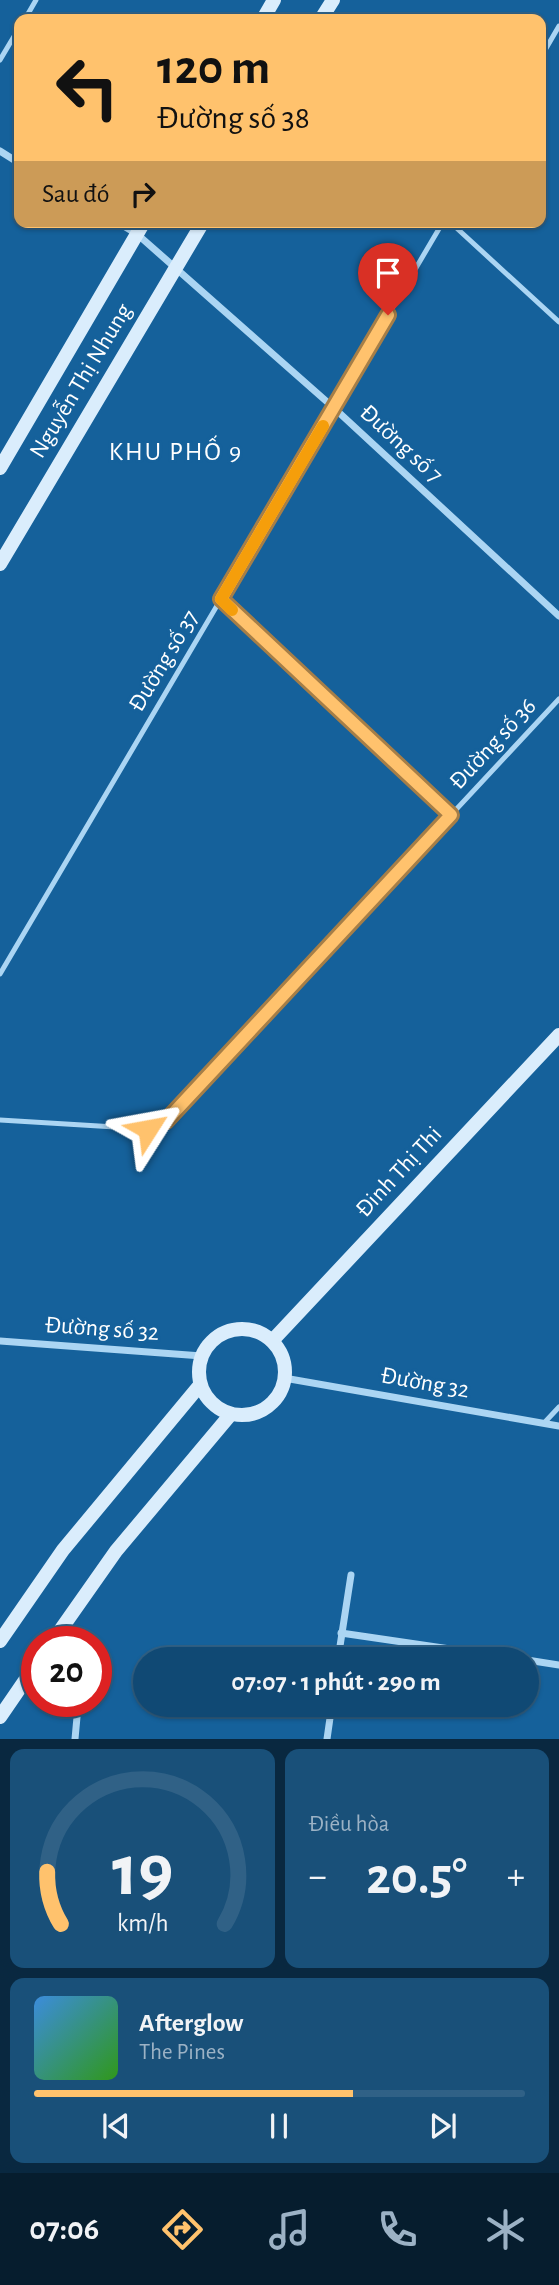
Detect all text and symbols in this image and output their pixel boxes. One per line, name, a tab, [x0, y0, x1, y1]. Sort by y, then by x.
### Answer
icon: left	[42, 42, 133, 133]
text: 120 m	[157, 44, 270, 93]
text: Đường số 38	[157, 102, 310, 134]
icon: right	[124, 175, 162, 213]
text: Sau đó	[42, 181, 110, 207]
pin	[358, 243, 418, 315]
icon: arrive	[369, 254, 407, 292]
street label: Nguyễn Thị Nhung	[25, 299, 137, 462]
street label: Đường số 7	[355, 400, 447, 488]
district label: KHU PHỐ 9	[109, 435, 243, 465]
street label: Đường số 37	[125, 606, 203, 716]
street label: Đường số 36	[445, 694, 541, 794]
position arrow	[111, 1092, 185, 1166]
street label: Đinh Thị Thi	[351, 1122, 447, 1222]
street label: Đường số 32	[44, 1313, 160, 1345]
street label: Đường 32	[379, 1363, 471, 1403]
speed limit sign: 20	[21, 1626, 112, 1717]
text: 07:07 · 1 phút · 290 m	[231, 1669, 441, 1695]
text: Điều hòa	[309, 1813, 389, 1836]
text: 19	[112, 1837, 173, 1910]
text: 20.5°	[366, 1851, 467, 1903]
text: −	[309, 1858, 327, 1896]
text: +	[507, 1858, 525, 1896]
text: km/h	[116, 1911, 168, 1936]
text: Afterglow	[139, 2010, 243, 2036]
text: The Pines	[139, 2041, 225, 2064]
icon: previous	[97, 2107, 135, 2145]
icon: pause	[260, 2107, 298, 2145]
icon: next	[424, 2107, 462, 2145]
icon: directions	[158, 2205, 207, 2254]
icon: music	[265, 2205, 314, 2254]
icon: phone	[373, 2205, 422, 2254]
icon: climate	[481, 2205, 530, 2254]
text: 07:06	[29, 2213, 99, 2245]

